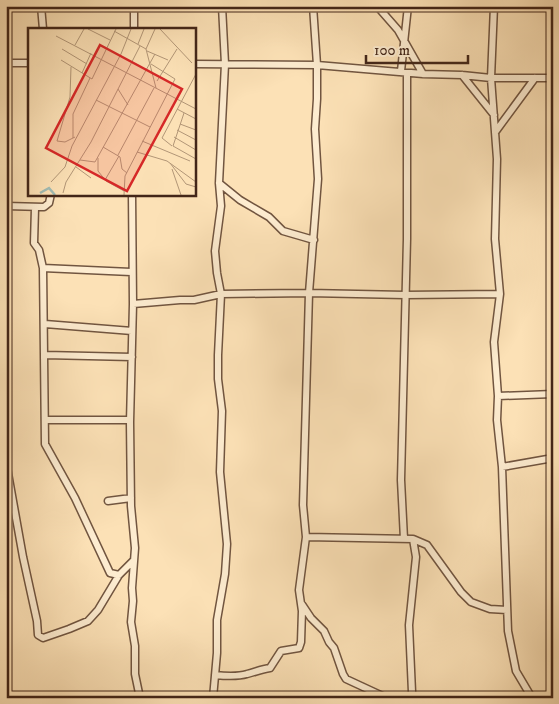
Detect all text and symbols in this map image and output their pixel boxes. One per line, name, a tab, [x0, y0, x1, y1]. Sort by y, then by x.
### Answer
inset map	[28, 28, 195, 195]
scale bar	[366, 32, 469, 64]
text: 100 m	[374, 41, 410, 60]

